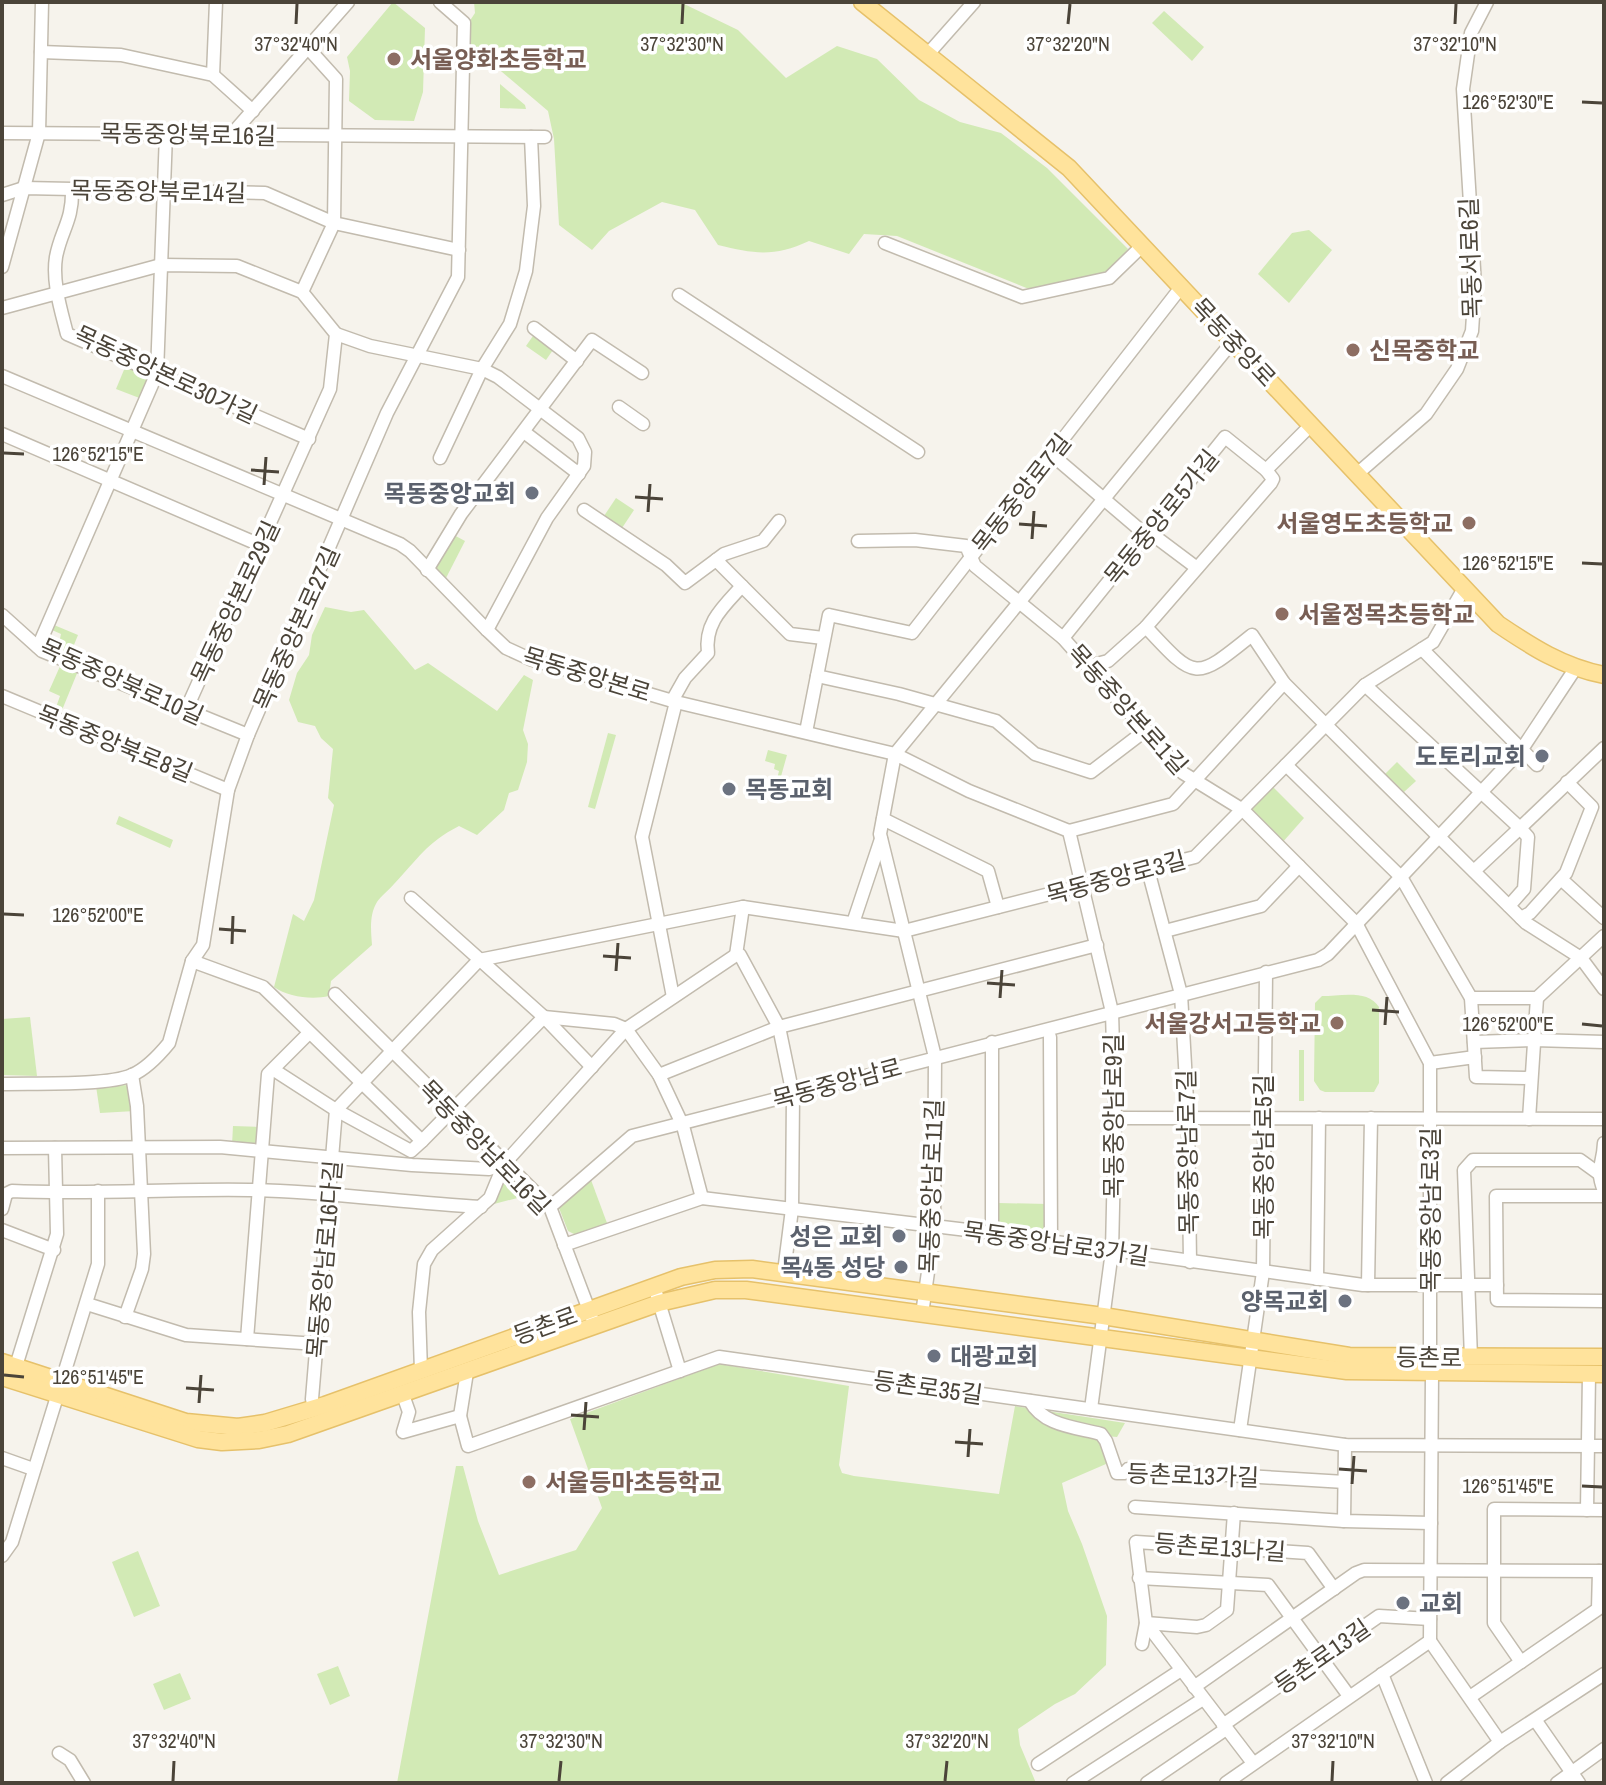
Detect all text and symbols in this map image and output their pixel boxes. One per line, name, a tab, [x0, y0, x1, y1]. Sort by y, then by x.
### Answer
text: 37°32'40"N	[254, 30, 338, 57]
text: 37°32'30"N	[640, 30, 724, 57]
text: 37°32'20"N	[1026, 30, 1110, 57]
text: 37°32'10"N	[1413, 30, 1497, 57]
place label: 서울양화초등학교	[410, 43, 587, 75]
marker: 서울양화초등학교	[385, 50, 403, 68]
text: 126°52'30"E	[1462, 88, 1554, 115]
street label: 목동중앙북로16길	[100, 116, 276, 152]
street label: 목동중앙북로14길	[70, 173, 246, 209]
street label: 목동서로6길	[1452, 197, 1488, 319]
street label: 목동중앙로	[1185, 291, 1283, 393]
street label: 목동중앙본로30가길	[69, 318, 263, 430]
place label: 신목중학교	[1369, 334, 1479, 366]
marker: 신목중학교	[1344, 341, 1362, 359]
street label: 목동중앙로7길	[964, 427, 1078, 559]
text: 126°52'15"E	[52, 440, 144, 467]
street label: 목동중앙로5가길	[1096, 443, 1226, 591]
place label: 목동중앙교회	[384, 477, 516, 509]
marker: 목동중앙교회	[523, 484, 541, 502]
place label: 서울영도초등학교	[1276, 507, 1453, 539]
marker: 서울영도초등학교	[1460, 514, 1478, 532]
street label: 목동중앙본로29길	[183, 515, 287, 689]
street label: 목동중앙본로27길	[245, 541, 347, 715]
text: 126°52'15"E	[1462, 549, 1554, 576]
place label: 서울정목초등학교	[1298, 598, 1475, 630]
marker: 서울정목초등학교	[1273, 605, 1291, 623]
street label: 목동중앙북로10길	[35, 630, 209, 732]
street label: 목동중앙본로1길	[1061, 637, 1195, 781]
street label: 목동중앙본로	[519, 639, 655, 709]
street label: 목동중앙북로8길	[32, 697, 198, 789]
place label: 도토리교회	[1416, 740, 1526, 772]
marker: 도토리교회	[1533, 747, 1551, 765]
place label: 목동교회	[745, 773, 833, 805]
marker: 목동교회	[720, 780, 738, 798]
street label: 목동중앙로3길	[1043, 843, 1189, 911]
text: 126°52'00"E	[52, 901, 144, 928]
place label: 서울강서고등학교	[1144, 1007, 1321, 1039]
text: 126°52'00"E	[1462, 1010, 1554, 1037]
marker: 서울강서고등학교	[1328, 1014, 1346, 1032]
street label: 목동중앙남로9길	[1097, 1033, 1129, 1199]
street label: 목동중앙남로	[769, 1050, 905, 1116]
street label: 목동중앙남로7길	[1170, 1069, 1204, 1235]
street label: 목동중앙남로16길	[412, 1072, 558, 1222]
street label: 목동중앙남로5길	[1247, 1074, 1279, 1240]
street label: 목동중앙남로11길	[912, 1098, 950, 1274]
street label: 목동중앙남로3길	[1414, 1127, 1446, 1293]
street label: 목동중앙남로16다길	[299, 1159, 349, 1359]
street label: 목동중앙남로3가길	[961, 1214, 1151, 1272]
place label: 성은 교회	[789, 1220, 883, 1252]
marker: 성은 교회	[890, 1227, 908, 1245]
place label: 목4동 성당	[780, 1251, 885, 1283]
marker: 목4동 성당	[892, 1258, 910, 1276]
place label: 양목교회	[1241, 1285, 1329, 1317]
marker: 양목교회	[1336, 1292, 1354, 1310]
street label: 등촌로	[508, 1299, 582, 1351]
place label: 대광교회	[950, 1340, 1038, 1372]
street label: 등촌로	[1396, 1340, 1462, 1374]
marker: 대광교회	[925, 1347, 943, 1365]
text: 126°51'45"E	[52, 1363, 144, 1390]
street label: 등촌로35길	[871, 1363, 985, 1411]
street label: 등촌로13가길	[1126, 1457, 1260, 1493]
place label: 서울등마초등학교	[545, 1466, 722, 1498]
text: 126°51'45"E	[1462, 1472, 1554, 1499]
marker: 서울등마초등학교	[520, 1473, 538, 1491]
street label: 등촌로13나길	[1153, 1526, 1287, 1568]
place label: 교회	[1419, 1587, 1463, 1619]
marker: 교회	[1394, 1594, 1412, 1612]
street label: 등촌로13길	[1268, 1611, 1376, 1701]
text: 37°32'40"N	[132, 1727, 216, 1754]
text: 37°32'30"N	[519, 1727, 603, 1754]
text: 37°32'20"N	[905, 1727, 989, 1754]
text: 37°32'10"N	[1291, 1727, 1375, 1754]

